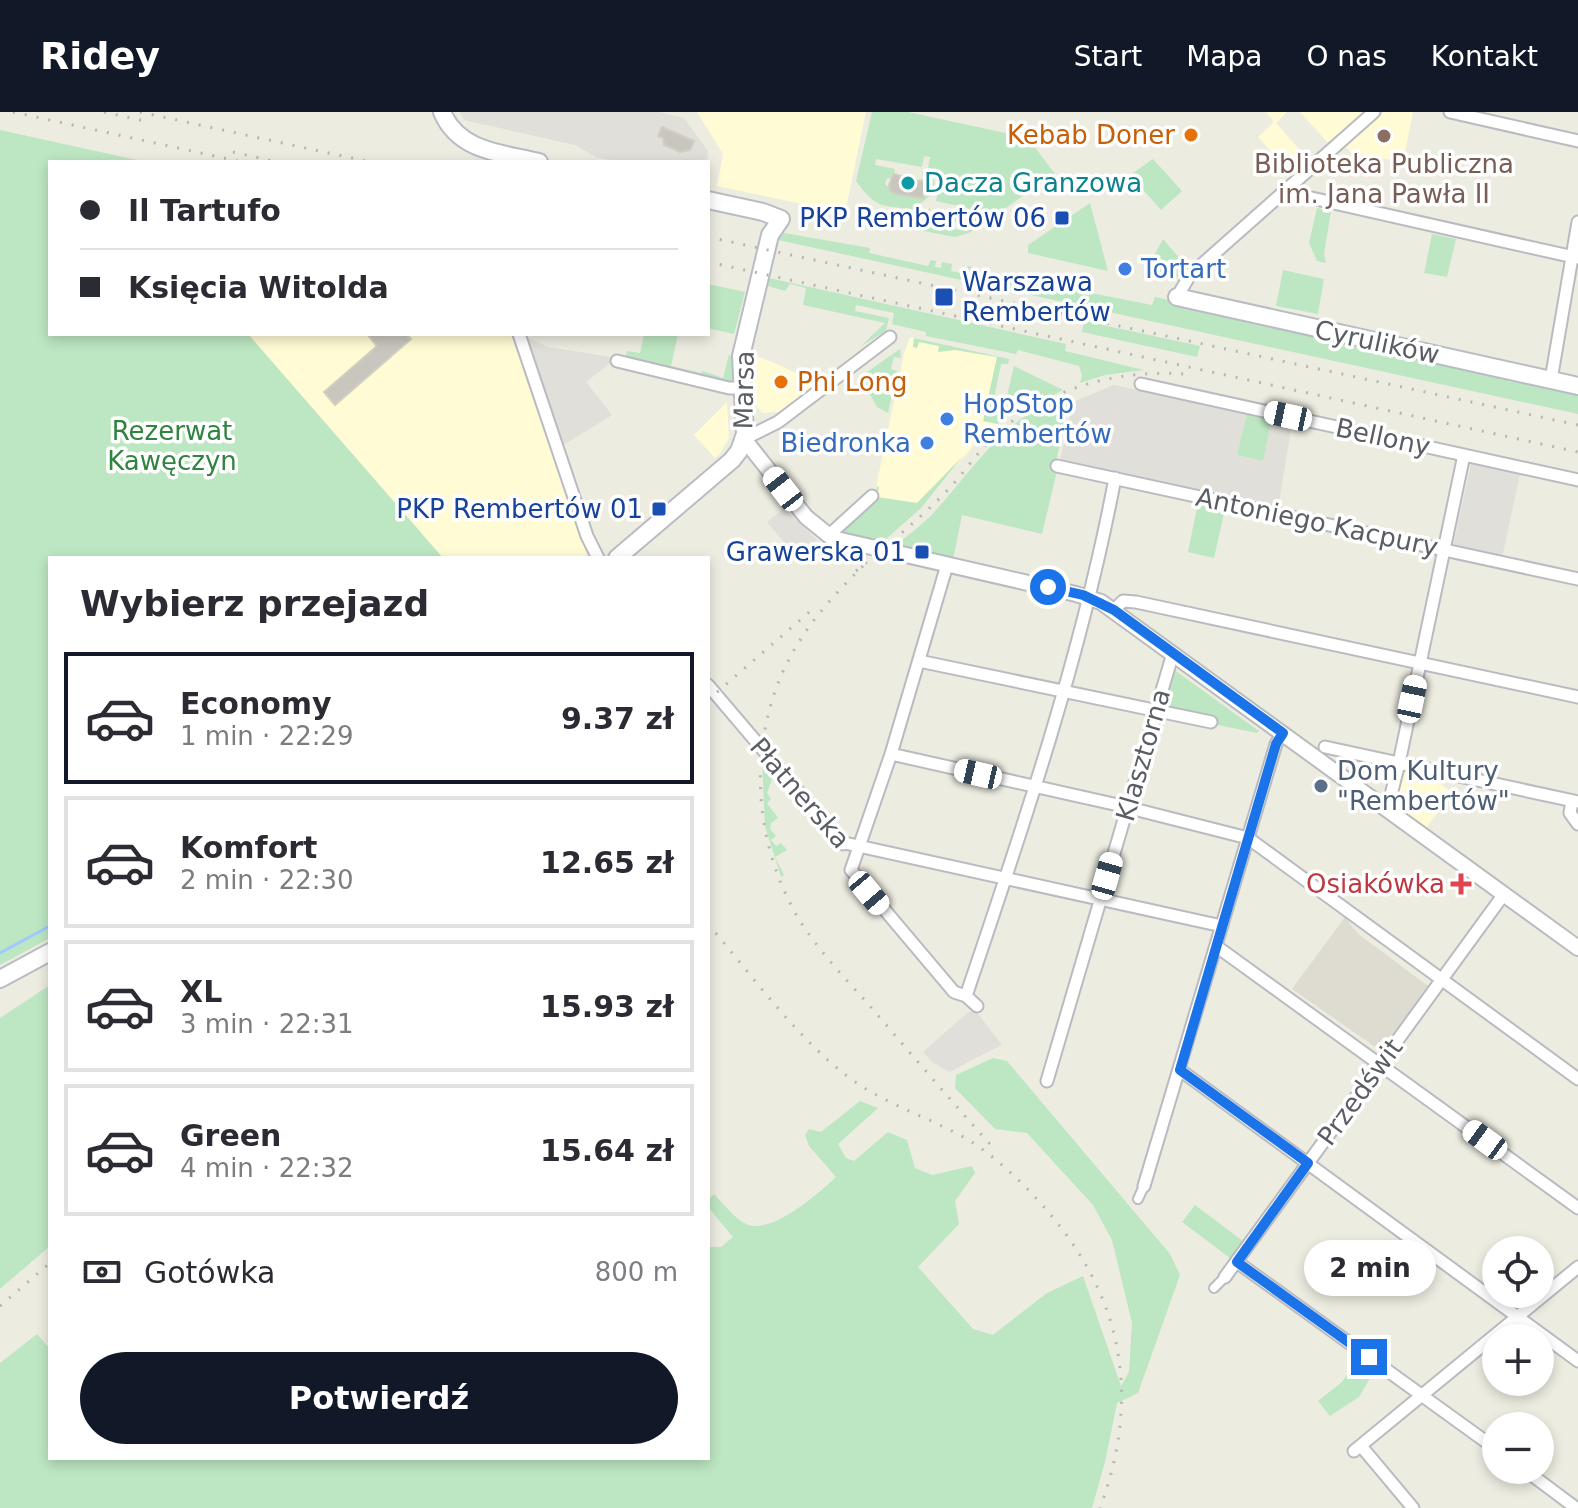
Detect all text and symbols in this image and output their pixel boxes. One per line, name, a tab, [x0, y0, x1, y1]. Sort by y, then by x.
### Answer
text: Ridey	[40, 34, 160, 78]
text: Start	[1074, 40, 1142, 73]
text: Mapa	[1186, 40, 1262, 73]
text: O nas	[1306, 40, 1387, 73]
text: Kontakt	[1431, 40, 1538, 73]
place label: Kebab Doner	[1007, 120, 1175, 150]
marker: Kebab Doner	[1182, 126, 1200, 144]
marker: Biblioteka Publiczna im. Jana Pawła II	[1375, 127, 1393, 145]
place label: Biblioteka Publiczna im. Jana Pawła II	[1254, 149, 1514, 209]
place label: Dacza Granzowa	[924, 168, 1142, 198]
marker: Dacza Granzowa	[899, 174, 917, 192]
text: Il Tartufo	[128, 193, 281, 228]
place label: PKP Rembertów 06	[799, 203, 1046, 233]
marker: PKP Rembertów 06	[1053, 209, 1071, 227]
place label: Tortart	[1140, 254, 1226, 284]
marker: Tortart	[1116, 260, 1134, 278]
place label: Warszawa Rembertów	[962, 267, 1111, 327]
text: Księcia Witolda	[128, 270, 389, 305]
marker: Warszawa Rembertów	[933, 286, 955, 308]
street label: Cyrulików	[1312, 314, 1442, 370]
street label: Marsa	[728, 350, 760, 430]
place label: Phi Long	[797, 367, 908, 397]
marker: Phi Long	[772, 373, 790, 391]
place label: HopStop Rembertów	[963, 389, 1112, 449]
car	[1262, 399, 1314, 433]
marker: HopStop Rembertów	[938, 410, 956, 428]
street label: Bellony	[1333, 412, 1433, 462]
park label: Rezerwat Kawęczyn	[107, 416, 237, 476]
place label: Biedronka	[780, 428, 911, 458]
marker: Biedronka	[918, 434, 936, 452]
car	[759, 463, 807, 515]
street label: Antoniego Kacpury	[1193, 482, 1441, 562]
place label: PKP Rembertów 01	[396, 494, 643, 524]
marker: PKP Rembertów 01	[650, 500, 668, 518]
place label: Grawerska 01	[726, 537, 906, 567]
marker: Grawerska 01	[913, 543, 931, 561]
route start	[1030, 569, 1066, 605]
text: Wybierz przejazd	[80, 583, 429, 624]
car	[1395, 673, 1429, 725]
icon: car	[84, 682, 156, 754]
street label: Klasztorna	[1110, 685, 1176, 825]
text: Economy	[180, 686, 332, 721]
text: 9.37 zł	[561, 701, 674, 736]
text: 1 min · 22:29	[180, 721, 354, 751]
street label: Płatnerska	[744, 732, 856, 854]
place label: Dom Kultury "Rembertów"	[1337, 756, 1510, 816]
car	[952, 757, 1004, 791]
marker: Dom Kultury "Rembertów"	[1312, 777, 1330, 795]
icon: car	[84, 826, 156, 898]
text: Komfort	[180, 830, 317, 865]
text: 12.65 zł	[540, 845, 674, 880]
car	[1089, 850, 1125, 902]
text: 2 min · 22:30	[180, 865, 354, 895]
car	[844, 867, 894, 919]
place label: Osiakówka	[1306, 869, 1445, 899]
marker: Osiakówka	[1452, 875, 1470, 893]
icon: car	[84, 970, 156, 1042]
text: XL	[180, 974, 222, 1009]
text: 15.93 zł	[540, 989, 674, 1024]
text: 3 min · 22:31	[180, 1009, 354, 1039]
street label: Przedświt	[1311, 1033, 1409, 1151]
icon: car	[84, 1114, 156, 1186]
car	[1459, 1116, 1511, 1164]
text: Green	[180, 1118, 281, 1153]
text: 15.64 zł	[540, 1133, 674, 1168]
text: 4 min · 22:32	[180, 1153, 354, 1183]
map controls	[1482, 1236, 1554, 1484]
button: locate	[1482, 1236, 1554, 1308]
callout: 2 min	[1303, 1241, 1435, 1297]
icon: cash	[80, 1250, 124, 1294]
text: 2 min	[1329, 1253, 1411, 1283]
text: Gotówka	[144, 1255, 275, 1290]
text: 800 m	[595, 1257, 678, 1287]
button: +	[1482, 1324, 1554, 1396]
route end	[1351, 1339, 1387, 1375]
button: Potwierdź	[80, 1352, 678, 1444]
button: −	[1482, 1412, 1554, 1484]

